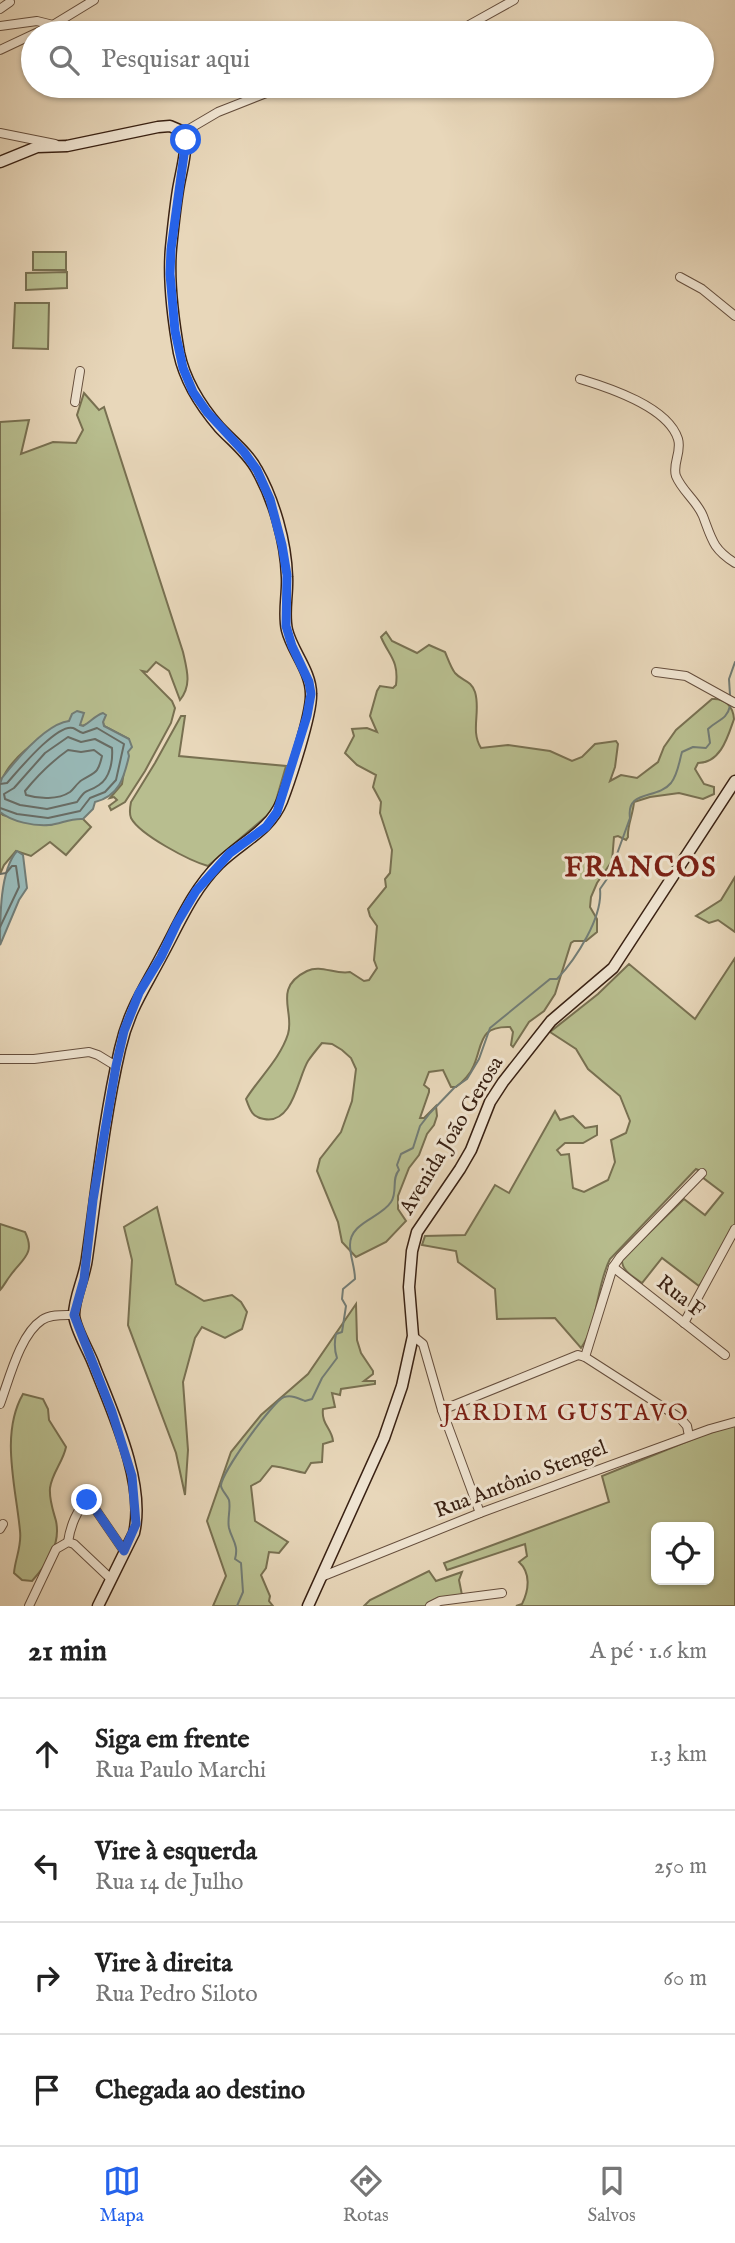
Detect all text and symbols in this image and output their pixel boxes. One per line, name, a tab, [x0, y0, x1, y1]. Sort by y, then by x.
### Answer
search box	[21, 21, 714, 98]
icon: search	[45, 41, 83, 79]
text: Pesquisar aqui	[101, 43, 250, 76]
route start	[170, 124, 201, 155]
district label: FRANCOS	[564, 851, 718, 886]
street label: Avenida João Gerosa	[393, 1051, 510, 1221]
street label: Rua F	[651, 1270, 709, 1324]
district label: JARDIM GUSTAVO	[439, 1398, 690, 1429]
street label: Rua Antônio Stengel	[431, 1435, 611, 1525]
route end	[71, 1484, 102, 1515]
map controls	[651, 1522, 714, 1585]
button: locate	[651, 1522, 714, 1585]
text: 21 min	[28, 1633, 107, 1671]
text: A pé · 1.6 km	[590, 1637, 707, 1666]
text: Siga em frente	[95, 1723, 250, 1756]
icon: ahead	[28, 1735, 66, 1773]
text: 1.3 km	[650, 1740, 707, 1769]
text: Rua Paulo Marchi	[95, 1756, 266, 1785]
text: Vire à esquerda	[95, 1835, 257, 1868]
icon: left	[28, 1847, 66, 1885]
text: 250 m	[654, 1852, 707, 1881]
text: Rua 14 de Julho	[95, 1868, 244, 1897]
text: Vire à direita	[95, 1947, 232, 1980]
icon: right	[28, 1959, 66, 1997]
text: 60 m	[663, 1964, 707, 1993]
text: Rua Pedro Siloto	[95, 1980, 258, 2009]
icon: arrive	[28, 2071, 66, 2109]
text: Chegada ao destino	[95, 2074, 305, 2107]
tab: Mapa	[99, 2162, 144, 2228]
tab: Rotas	[343, 2162, 389, 2228]
tab: Salvos	[588, 2162, 636, 2228]

